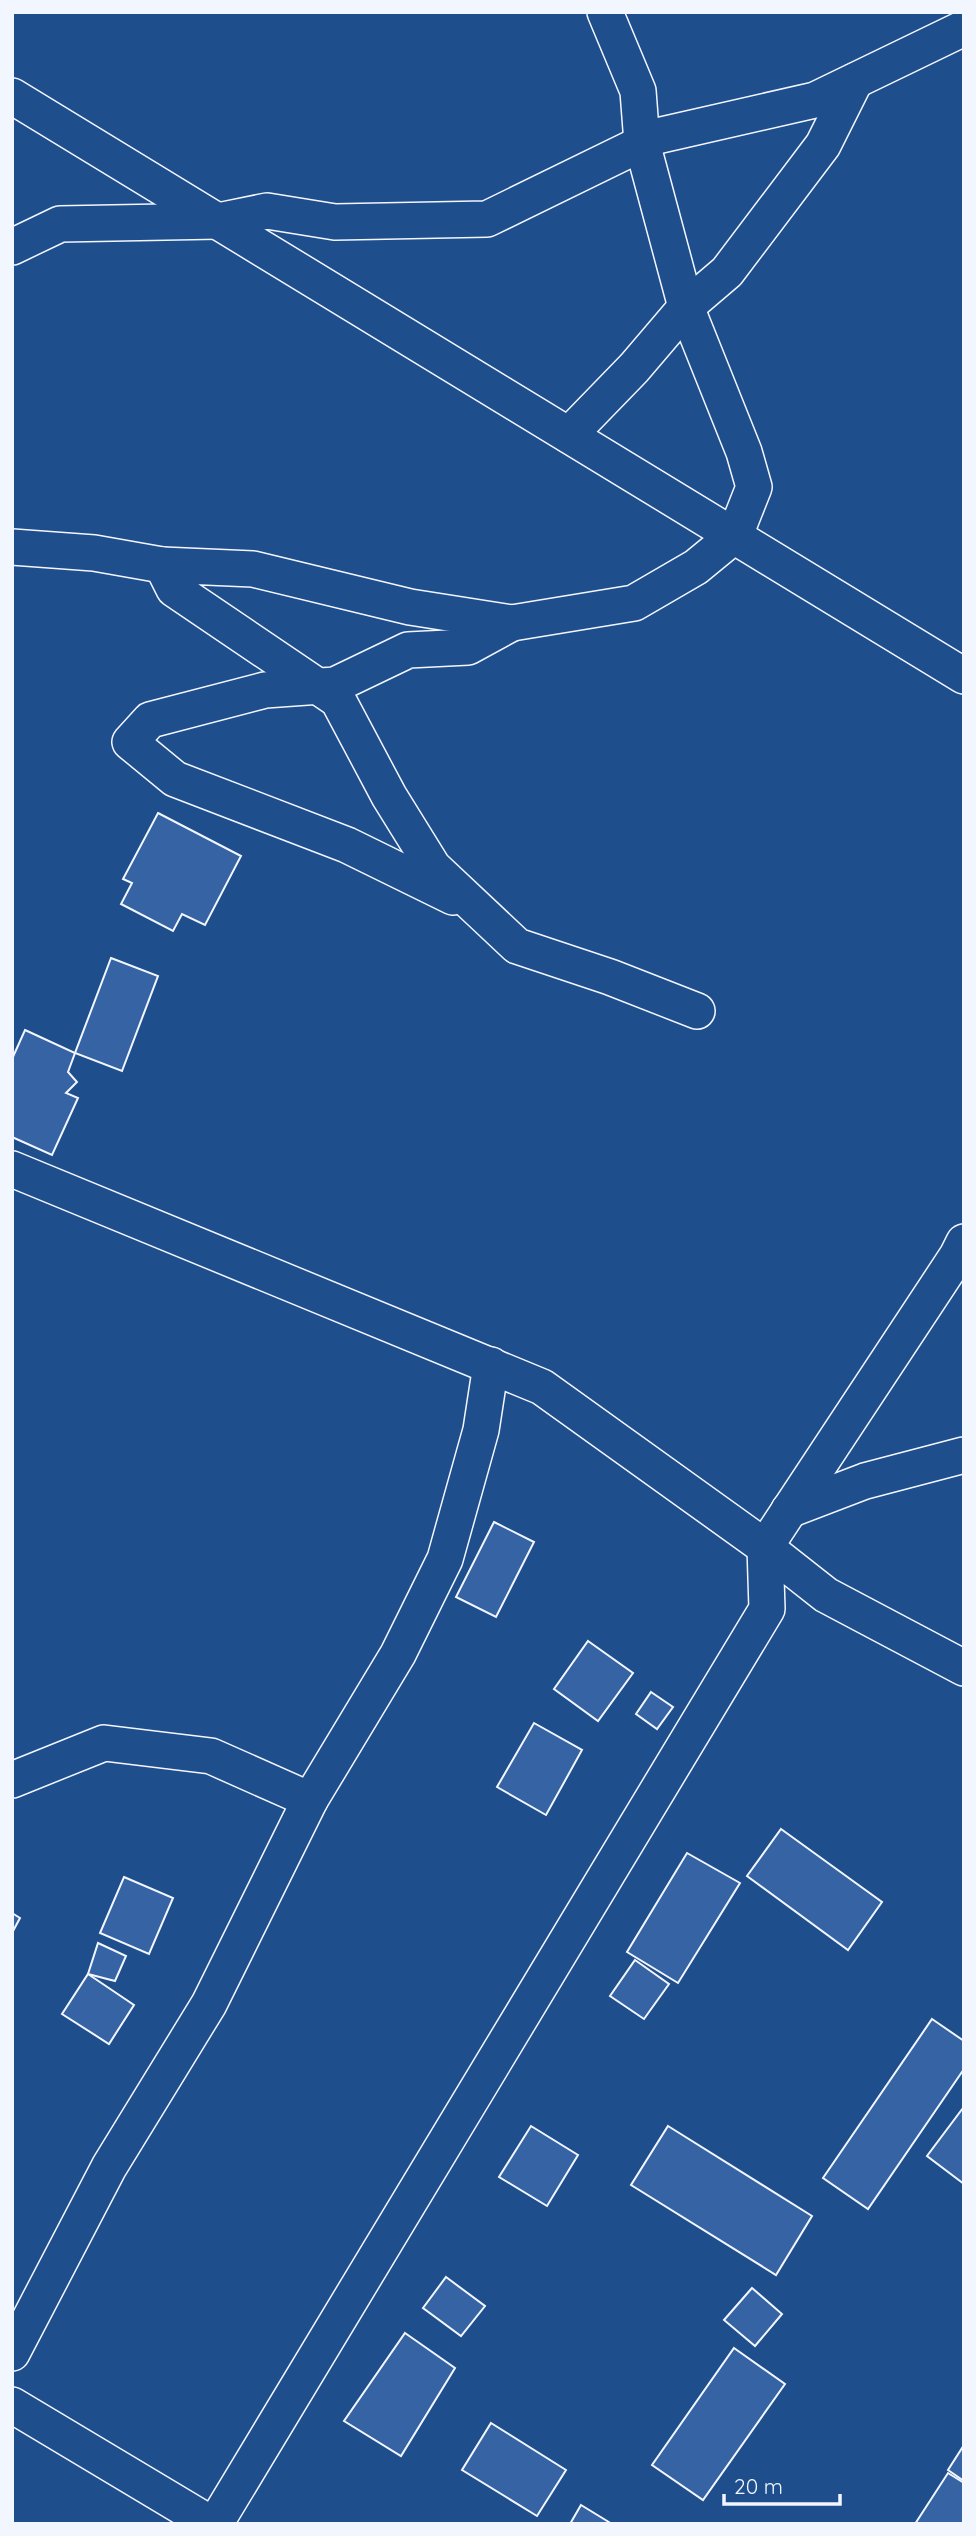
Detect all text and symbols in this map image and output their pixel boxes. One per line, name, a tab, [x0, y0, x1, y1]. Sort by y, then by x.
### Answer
scale bar	[724, 2462, 839, 2506]
text: 20 m	[734, 2473, 783, 2499]

